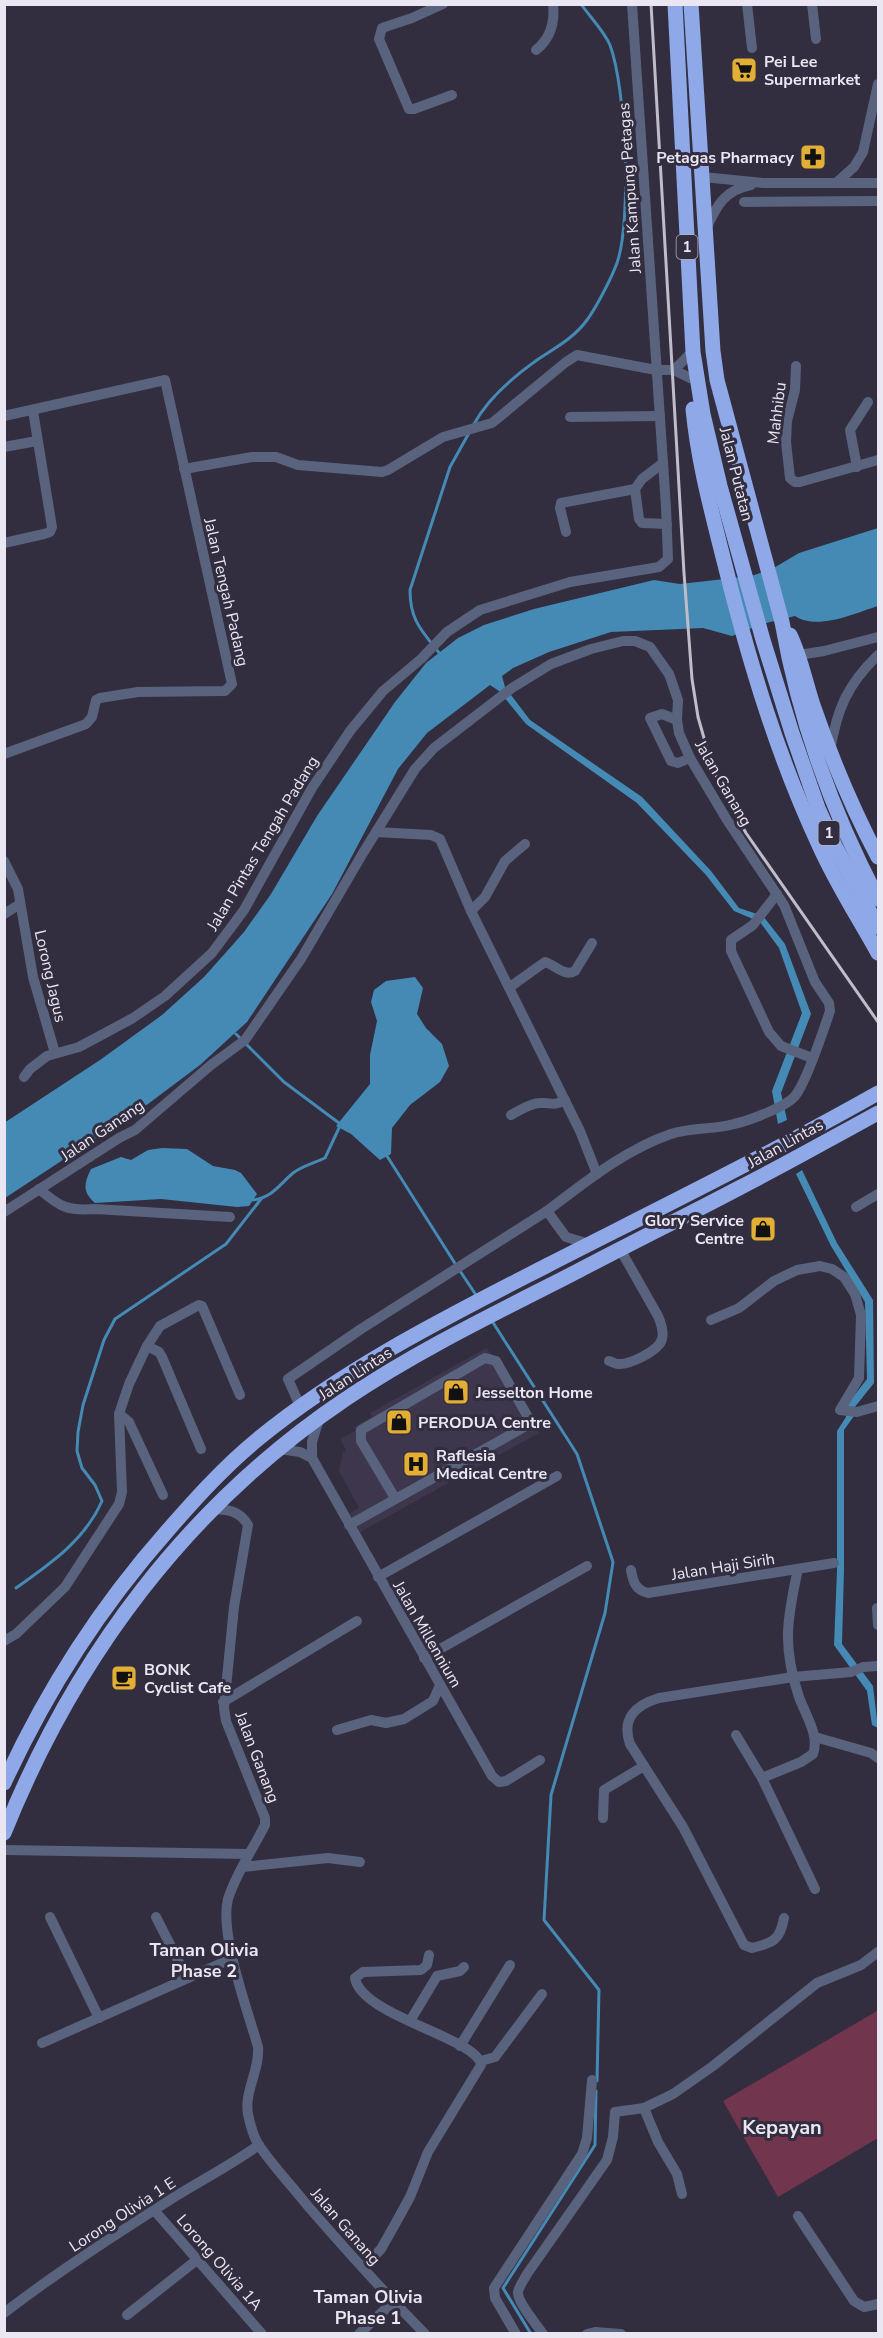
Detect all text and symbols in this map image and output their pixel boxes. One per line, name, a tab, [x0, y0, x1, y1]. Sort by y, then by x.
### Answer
place label: Pei Lee Supermarket	[764, 51, 861, 91]
supermarket icon: Pei Lee Supermarket	[729, 55, 759, 85]
street label: Jalan Kampung Petagas	[613, 102, 647, 275]
pharmacy icon: Petagas Pharmacy	[798, 142, 828, 172]
place label: Petagas Pharmacy	[656, 147, 795, 169]
road number: 1	[676, 235, 698, 259]
street label: Mahhibu	[762, 381, 792, 445]
street label: Jalan Putatan	[713, 424, 758, 524]
street label: Jalan Tengah Padang	[198, 515, 254, 669]
street label: Jalan Ganang	[689, 735, 757, 831]
street label: Jalan Pintas Tengah Padang	[201, 752, 324, 936]
road number: 1	[818, 821, 840, 845]
street label: Lorong Jagus	[29, 928, 71, 1025]
street label: Jalan Ganang	[56, 1095, 149, 1167]
street label: Jalan Lintas	[743, 1114, 827, 1174]
place label: Glory Service Centre	[644, 1210, 744, 1250]
shop icon: Glory Service Centre	[748, 1214, 778, 1244]
street label: Jalan Lintas	[314, 1342, 396, 1406]
shop icon: Jesselton Home	[441, 1377, 471, 1407]
place label: Jesselton Home	[475, 1382, 593, 1404]
shop icon: PERODUA Centre	[384, 1407, 414, 1437]
place label: PERODUA Centre	[418, 1412, 551, 1434]
place label: Raflesia Medical Centre	[436, 1445, 548, 1485]
hospital icon: Raflesia Medical Centre	[401, 1449, 431, 1479]
street label: Jalan Haji Sirih	[669, 1548, 776, 1586]
street label: Jalan Millennium	[387, 1576, 467, 1692]
place label: BONK Cyclist Cafe	[144, 1659, 232, 1699]
cafe icon: BONK Cyclist Cafe	[109, 1663, 139, 1693]
street label: Jalan Ganang	[229, 1708, 285, 1806]
district label: Taman Olivia Phase 2	[149, 1938, 259, 1983]
district label: Kepayan	[742, 2114, 822, 2141]
street label: Lorong Olivia 1 E	[65, 2172, 180, 2258]
street label: Jalan Ganang	[305, 2182, 385, 2270]
street label: Lorong Olivia 1A	[171, 2210, 267, 2316]
district label: Taman Olivia Phase 1	[313, 2285, 423, 2330]

